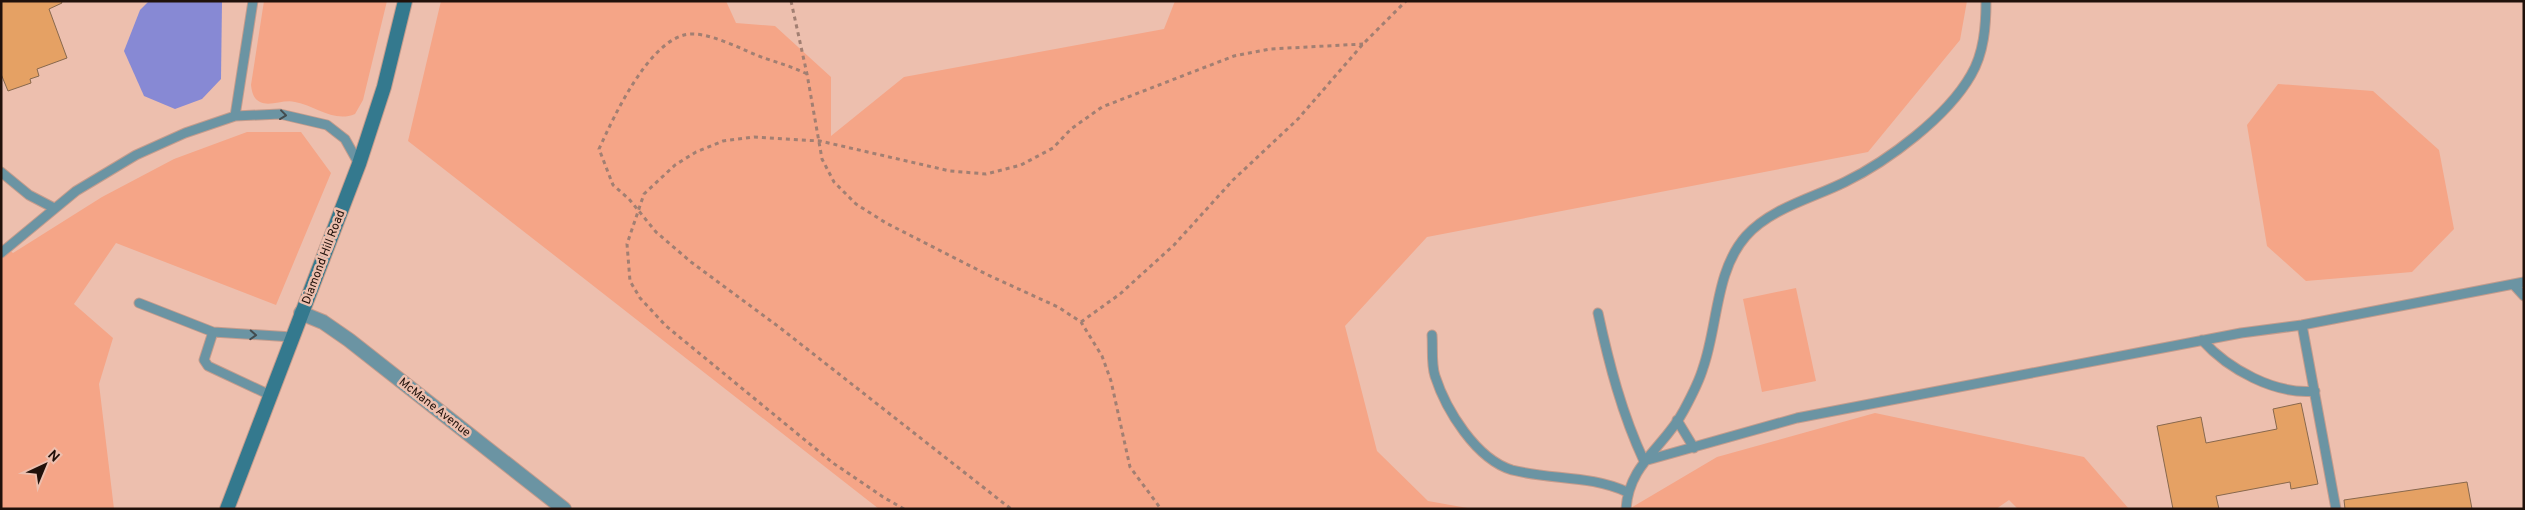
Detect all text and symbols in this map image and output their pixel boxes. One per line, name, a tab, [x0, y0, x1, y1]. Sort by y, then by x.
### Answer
one-way arrow	[280, 109, 288, 120]
street label: Diamond Hill Road	[299, 208, 349, 307]
one-way arrow	[249, 329, 257, 340]
street label: McMane Avenue	[395, 375, 474, 441]
north arrow	[20, 440, 70, 490]
text: N	[43, 447, 63, 466]

